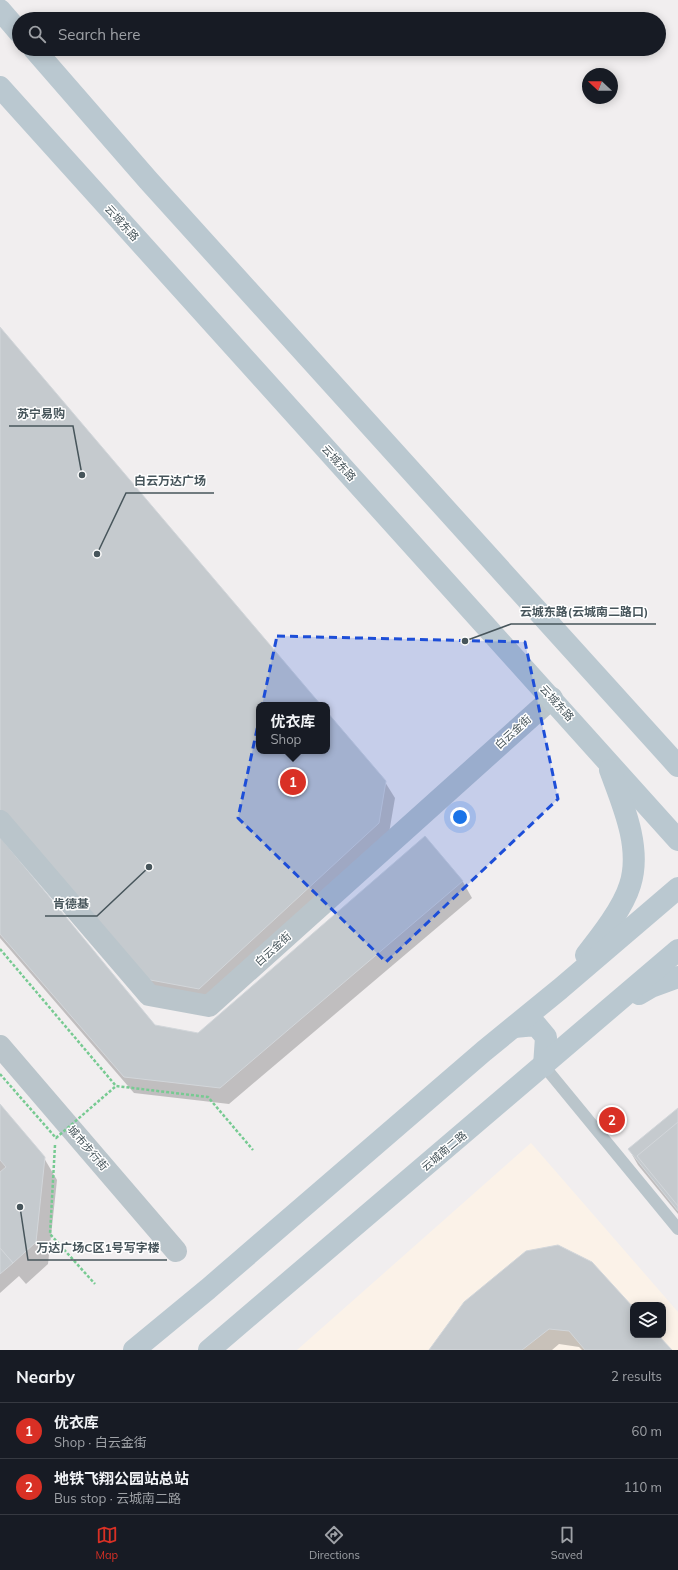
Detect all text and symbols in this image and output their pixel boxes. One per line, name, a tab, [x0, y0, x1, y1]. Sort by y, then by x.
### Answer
search box	[12, 12, 666, 56]
icon: search	[26, 23, 48, 45]
text: Search here	[58, 25, 140, 44]
north arrow	[582, 68, 618, 104]
street label: 云城东路	[102, 202, 142, 244]
callout: 苏宁易购	[9, 402, 73, 426]
text: 苏宁易购	[17, 406, 65, 421]
street label: 云城东路	[319, 442, 359, 484]
callout: 白云万达广场	[126, 469, 214, 493]
text: 白云万达广场	[134, 473, 206, 488]
callout: 云城东路(云城南二路口)	[511, 600, 656, 624]
text: 云城东路(云城南二路口)	[520, 604, 648, 619]
street label: 云城东路	[537, 682, 577, 724]
popup	[256, 702, 330, 754]
text: 优衣库	[270, 712, 316, 731]
street label: 白云金街	[492, 712, 534, 752]
text: Shop	[270, 731, 301, 747]
pin: 1	[280, 767, 306, 797]
your location	[450, 807, 470, 827]
callout: 肯德基	[45, 892, 97, 916]
text: 肯德基	[53, 896, 89, 911]
street label: 白云金街	[252, 929, 294, 969]
pin: 2	[599, 1105, 625, 1135]
street label: 城市步行街	[65, 1123, 111, 1173]
street label: 云城南二路	[418, 1128, 470, 1174]
callout: 万达广场C区1号写字楼	[28, 1236, 167, 1260]
text: 万达广场C区1号写字楼	[36, 1240, 160, 1255]
map controls	[630, 1302, 666, 1338]
button: layers	[630, 1302, 666, 1338]
text: Nearby	[16, 1366, 75, 1387]
text: 2 results	[611, 1368, 662, 1384]
text: 优衣库	[54, 1413, 99, 1432]
text: 1	[25, 1423, 33, 1439]
text: 60 m	[632, 1423, 662, 1439]
text: Shop · 白云金街	[54, 1434, 147, 1450]
text: 地铁飞翔公园站总站	[54, 1469, 189, 1488]
text: 2	[25, 1479, 33, 1495]
text: 110 m	[624, 1479, 662, 1495]
text: Bus stop · 云城南二路	[54, 1490, 181, 1506]
tab: Map	[95, 1524, 118, 1562]
tab: Directions	[309, 1524, 360, 1562]
tab: Saved	[551, 1524, 583, 1562]

